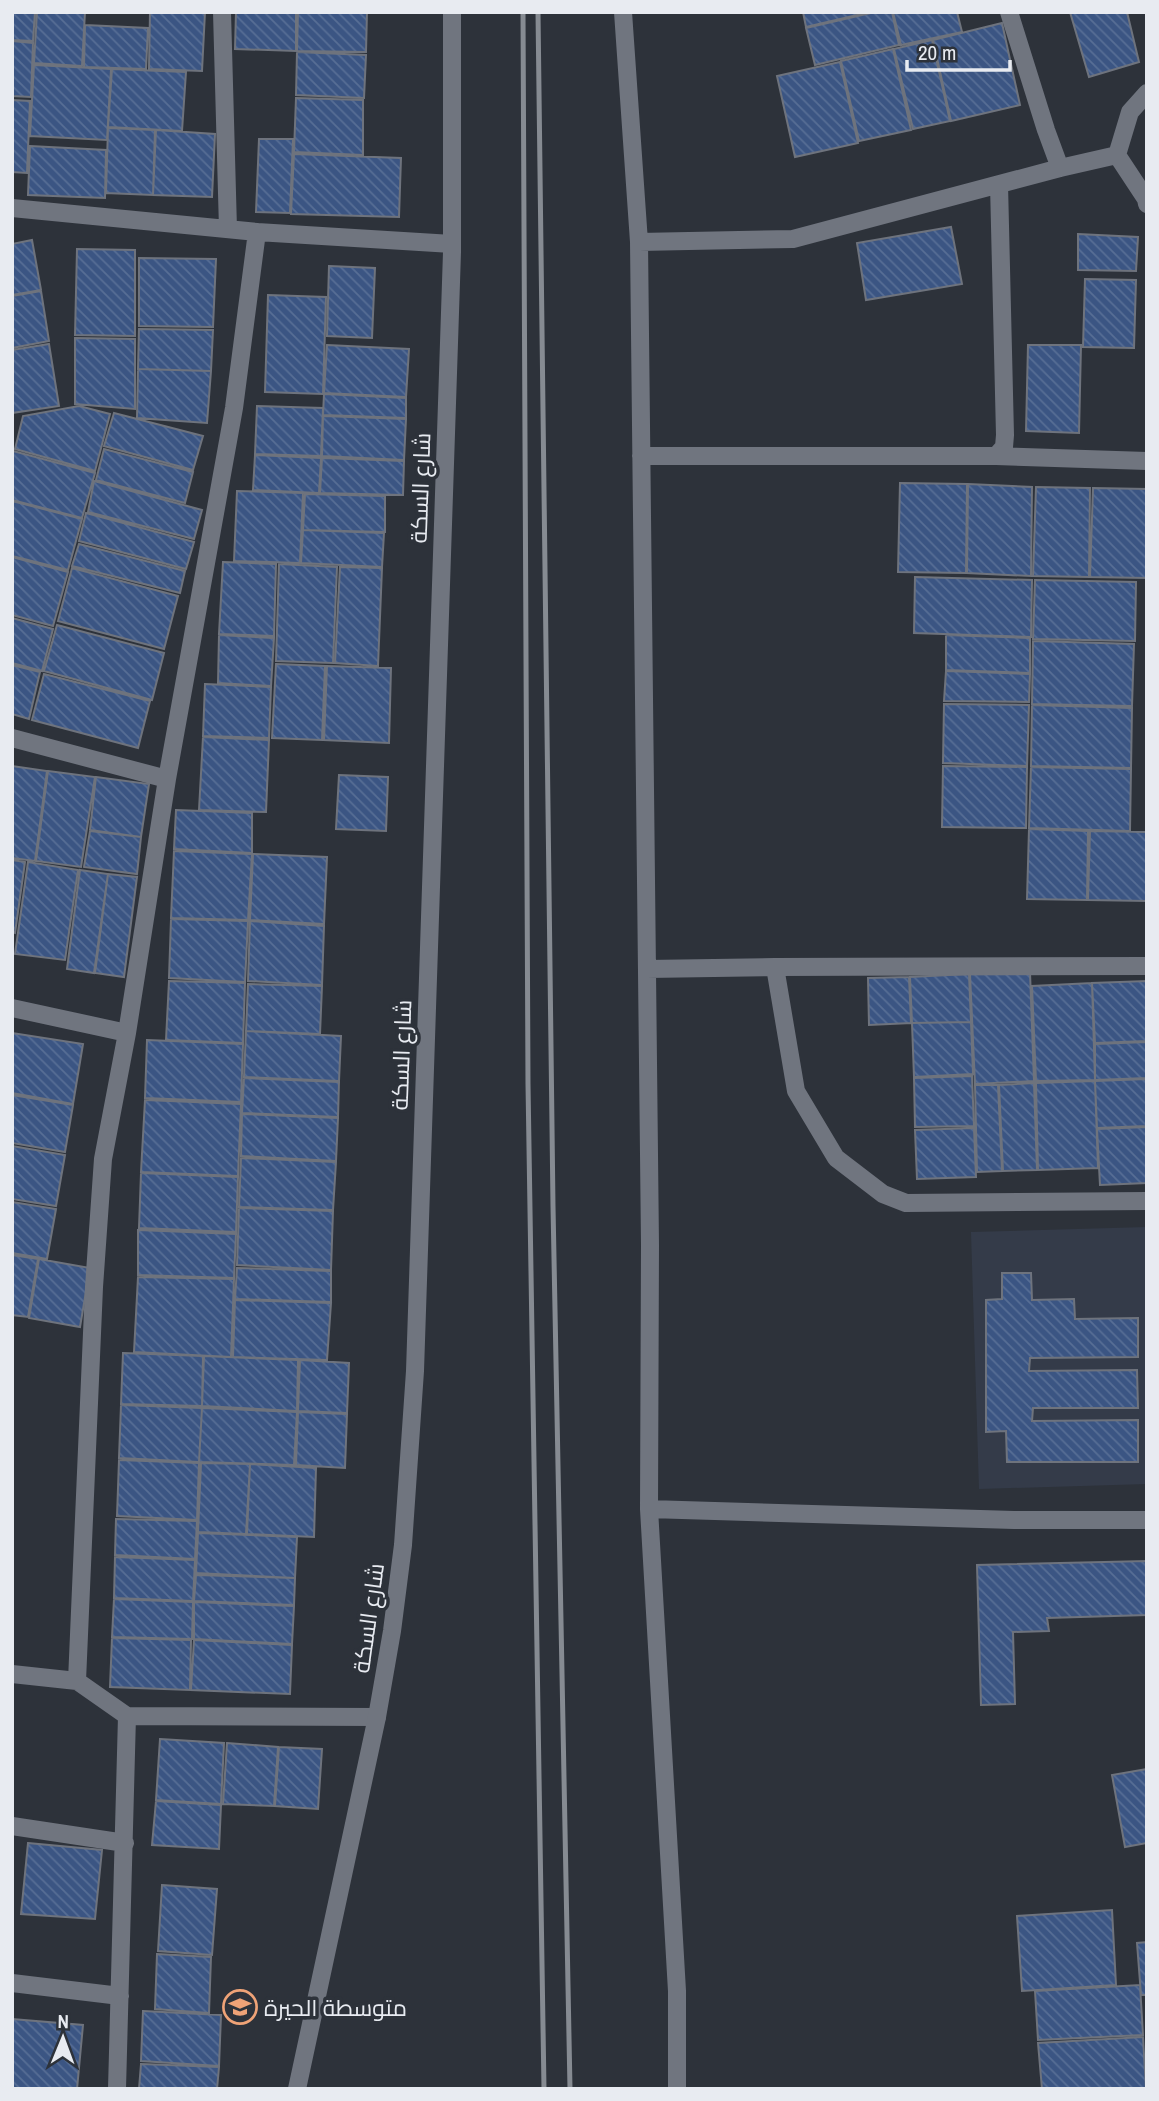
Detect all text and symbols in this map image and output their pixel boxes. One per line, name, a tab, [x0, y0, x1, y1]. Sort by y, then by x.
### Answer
scale bar	[907, 28, 1010, 72]
text: 20 m	[918, 38, 956, 67]
street label: شارع السكة	[403, 432, 438, 544]
street label: شارع السكة	[384, 999, 419, 1111]
street label: شارع السكة	[345, 1561, 392, 1675]
school or university icon: متوسطة الحيرة	[221, 1988, 259, 2026]
place label: متوسطة الحيرة	[264, 1992, 407, 2023]
north arrow	[28, 2003, 98, 2073]
text: N	[57, 2008, 69, 2034]

